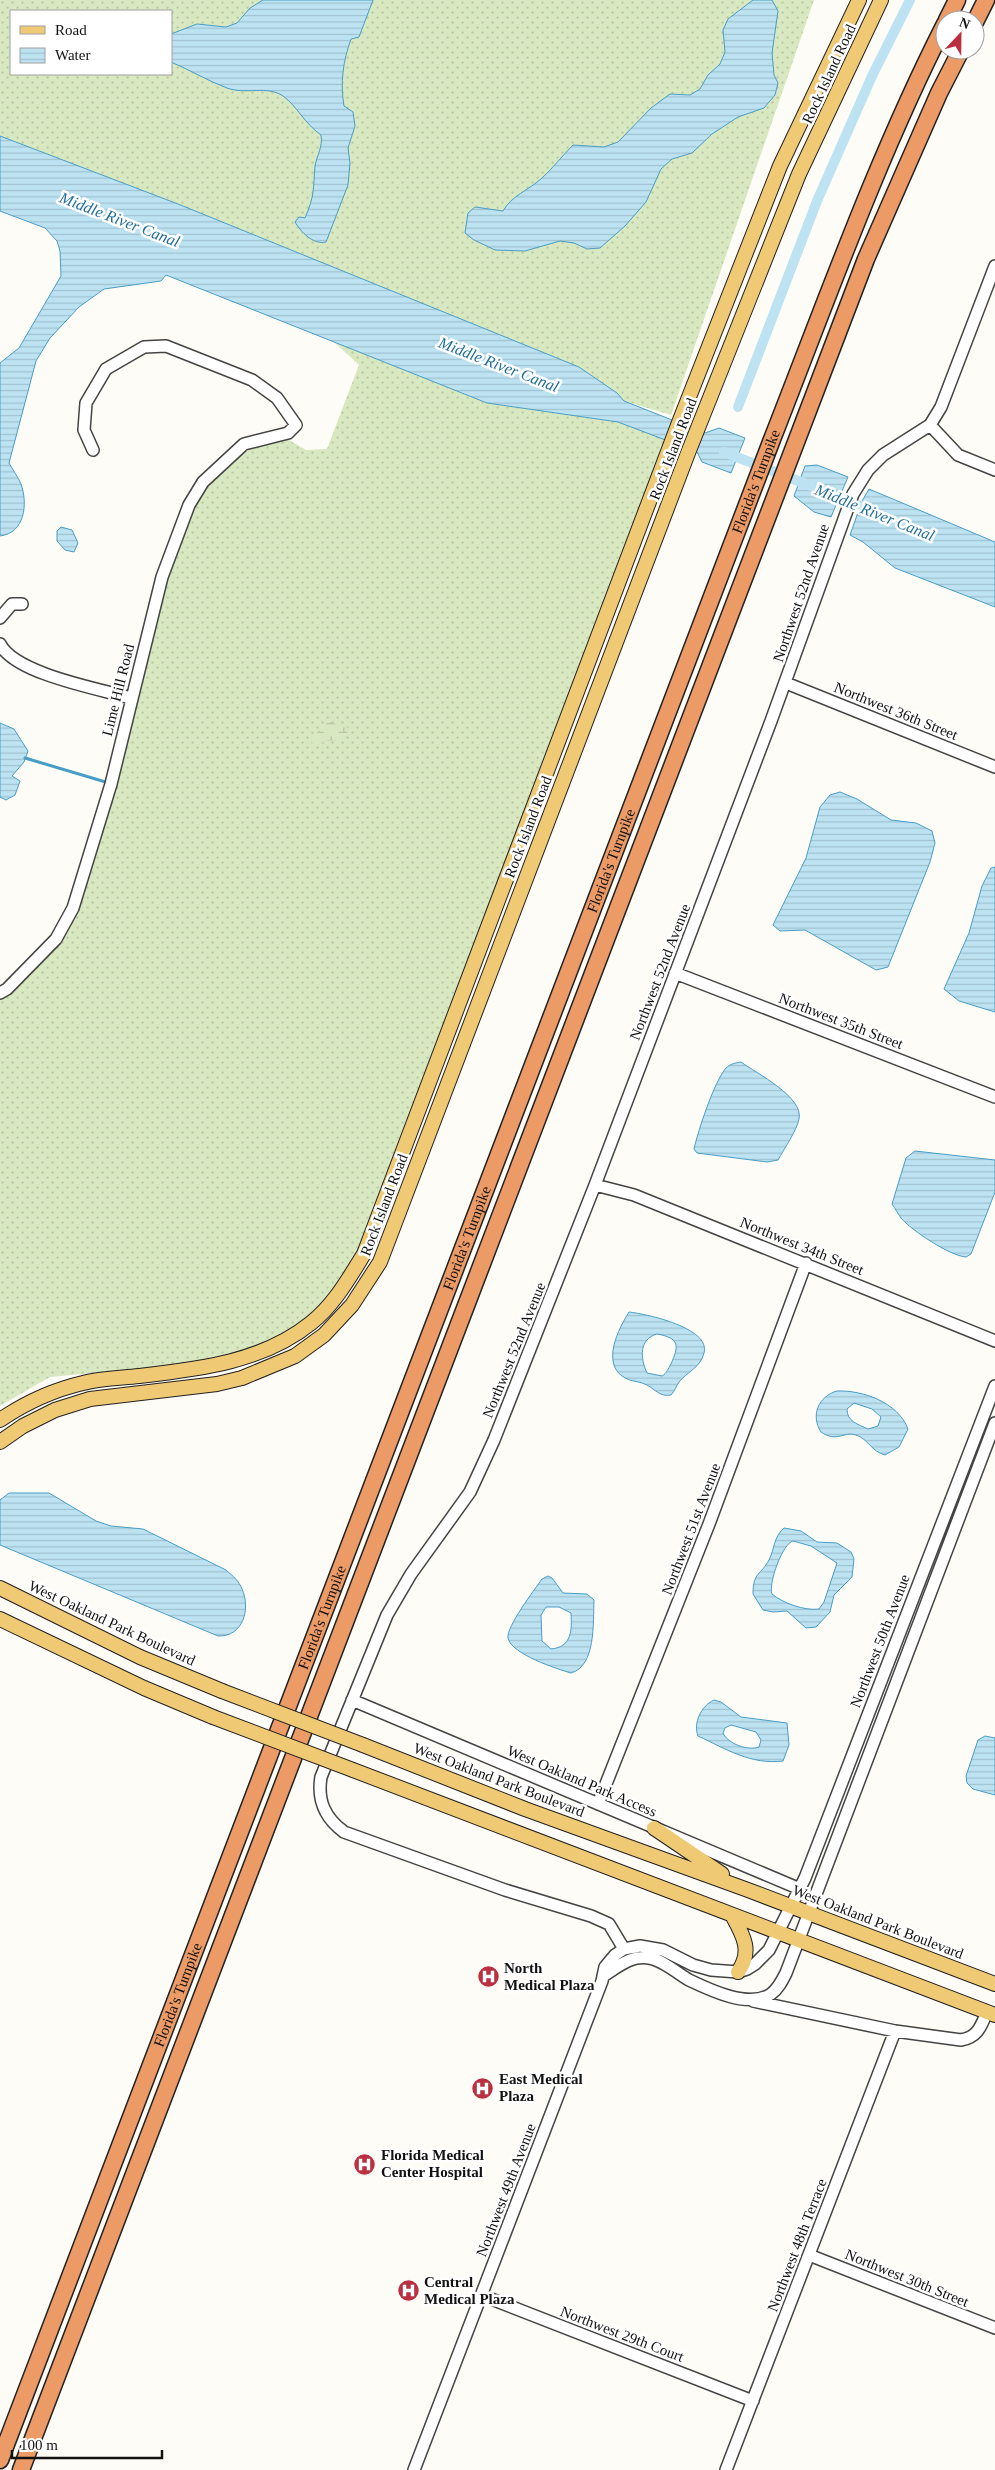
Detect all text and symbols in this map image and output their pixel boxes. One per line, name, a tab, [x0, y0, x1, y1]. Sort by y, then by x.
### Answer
legend	[10, 10, 172, 75]
north arrow	[935, 10, 985, 60]
text: N	[957, 15, 972, 32]
street label: Rock Island Road	[799, 21, 859, 126]
text: Road	[55, 22, 87, 38]
text: Water	[55, 47, 90, 63]
water label: Middle River Canal	[57, 188, 183, 250]
water label: Middle River Canal	[436, 333, 562, 395]
street label: Rock Island Road	[646, 395, 700, 502]
street label: Florida's Turnpike	[729, 427, 783, 536]
water label: Middle River Canal	[812, 480, 937, 544]
street label: Northwest 52nd Avenue	[770, 522, 832, 664]
street label: Lime Hill Road	[99, 642, 137, 738]
street label: Northwest 36th Street	[832, 679, 961, 743]
street label: Rock Island Road	[501, 773, 555, 880]
street label: Florida's Turnpike	[584, 806, 638, 915]
street label: Northwest 52nd Avenue	[627, 901, 694, 1042]
street label: Northwest 35th Street	[777, 990, 906, 1052]
street label: Rock Island Road	[357, 1151, 411, 1258]
street label: Florida's Turnpike	[440, 1184, 494, 1292]
street label: Northwest 34th Street	[738, 1214, 867, 1278]
street label: Northwest 52nd Avenue	[479, 1280, 549, 1420]
street label: Northwest 51st Avenue	[658, 1461, 724, 1597]
street label: Florida's Turnpike	[295, 1563, 349, 1672]
street label: Northwest 50th Avenue	[847, 1572, 913, 1710]
street label: West Oakland Park Boulevard	[26, 1577, 198, 1669]
street label: West Oakland Park Boulevard	[411, 1740, 587, 1820]
street label: West Oakland Park Access	[505, 1742, 659, 1820]
street label: West Oakland Park Boulevard	[790, 1882, 966, 1962]
street label: Florida's Turnpike	[151, 1940, 205, 2049]
place label: North Medical Plaza	[504, 1960, 595, 1993]
hospital icon: North Medical Plaza	[476, 1965, 500, 1989]
place label: East Medical Plaza	[499, 2071, 583, 2104]
hospital icon: East Medical Plaza	[471, 2076, 495, 2100]
street label: Northwest 49th Avenue	[473, 2121, 539, 2259]
place label: Florida Medical Center Hospital	[381, 2147, 484, 2180]
hospital icon: Florida Medical Center Hospital	[353, 2152, 377, 2176]
street label: Northwest 48th Terrace	[764, 2176, 830, 2314]
street label: Northwest 30th Street	[843, 2246, 972, 2310]
place label: Central Medical Plaza	[424, 2274, 515, 2307]
hospital icon: Central Medical Plaza	[396, 2279, 420, 2303]
street label: Northwest 29th Court	[558, 2303, 687, 2365]
scale bar	[12, 2428, 162, 2460]
text: 100 m	[20, 2437, 58, 2453]

